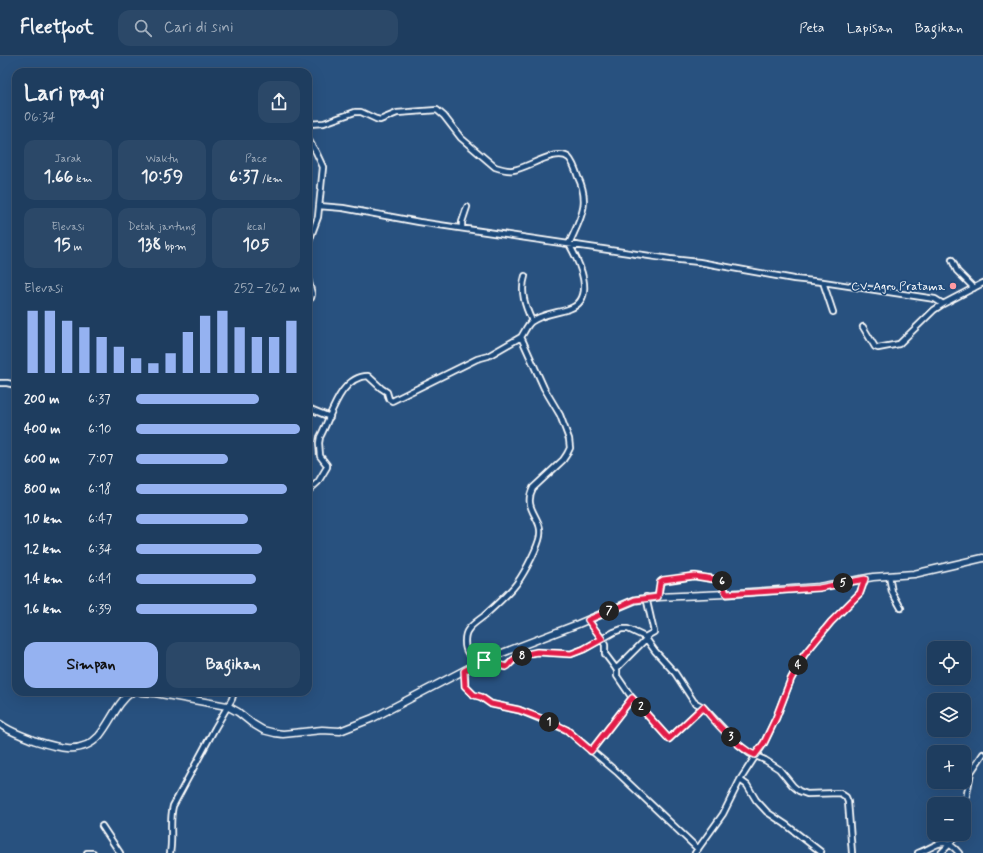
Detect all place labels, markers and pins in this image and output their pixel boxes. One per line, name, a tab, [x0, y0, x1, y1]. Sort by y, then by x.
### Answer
place label: CV. Agro Pratama	[851, 279, 946, 295]
marker: CV. Agro Pratama	[948, 281, 958, 291]
pin: 6	[712, 571, 732, 591]
pin: 5	[833, 573, 853, 593]
pin: 7	[599, 601, 619, 621]
pin	[467, 643, 501, 677]
pin: 8	[512, 646, 532, 666]
pin: 4	[788, 655, 808, 675]
pin: 2	[631, 697, 651, 717]
pin: 1	[539, 712, 559, 732]
pin: 3	[721, 727, 741, 747]

